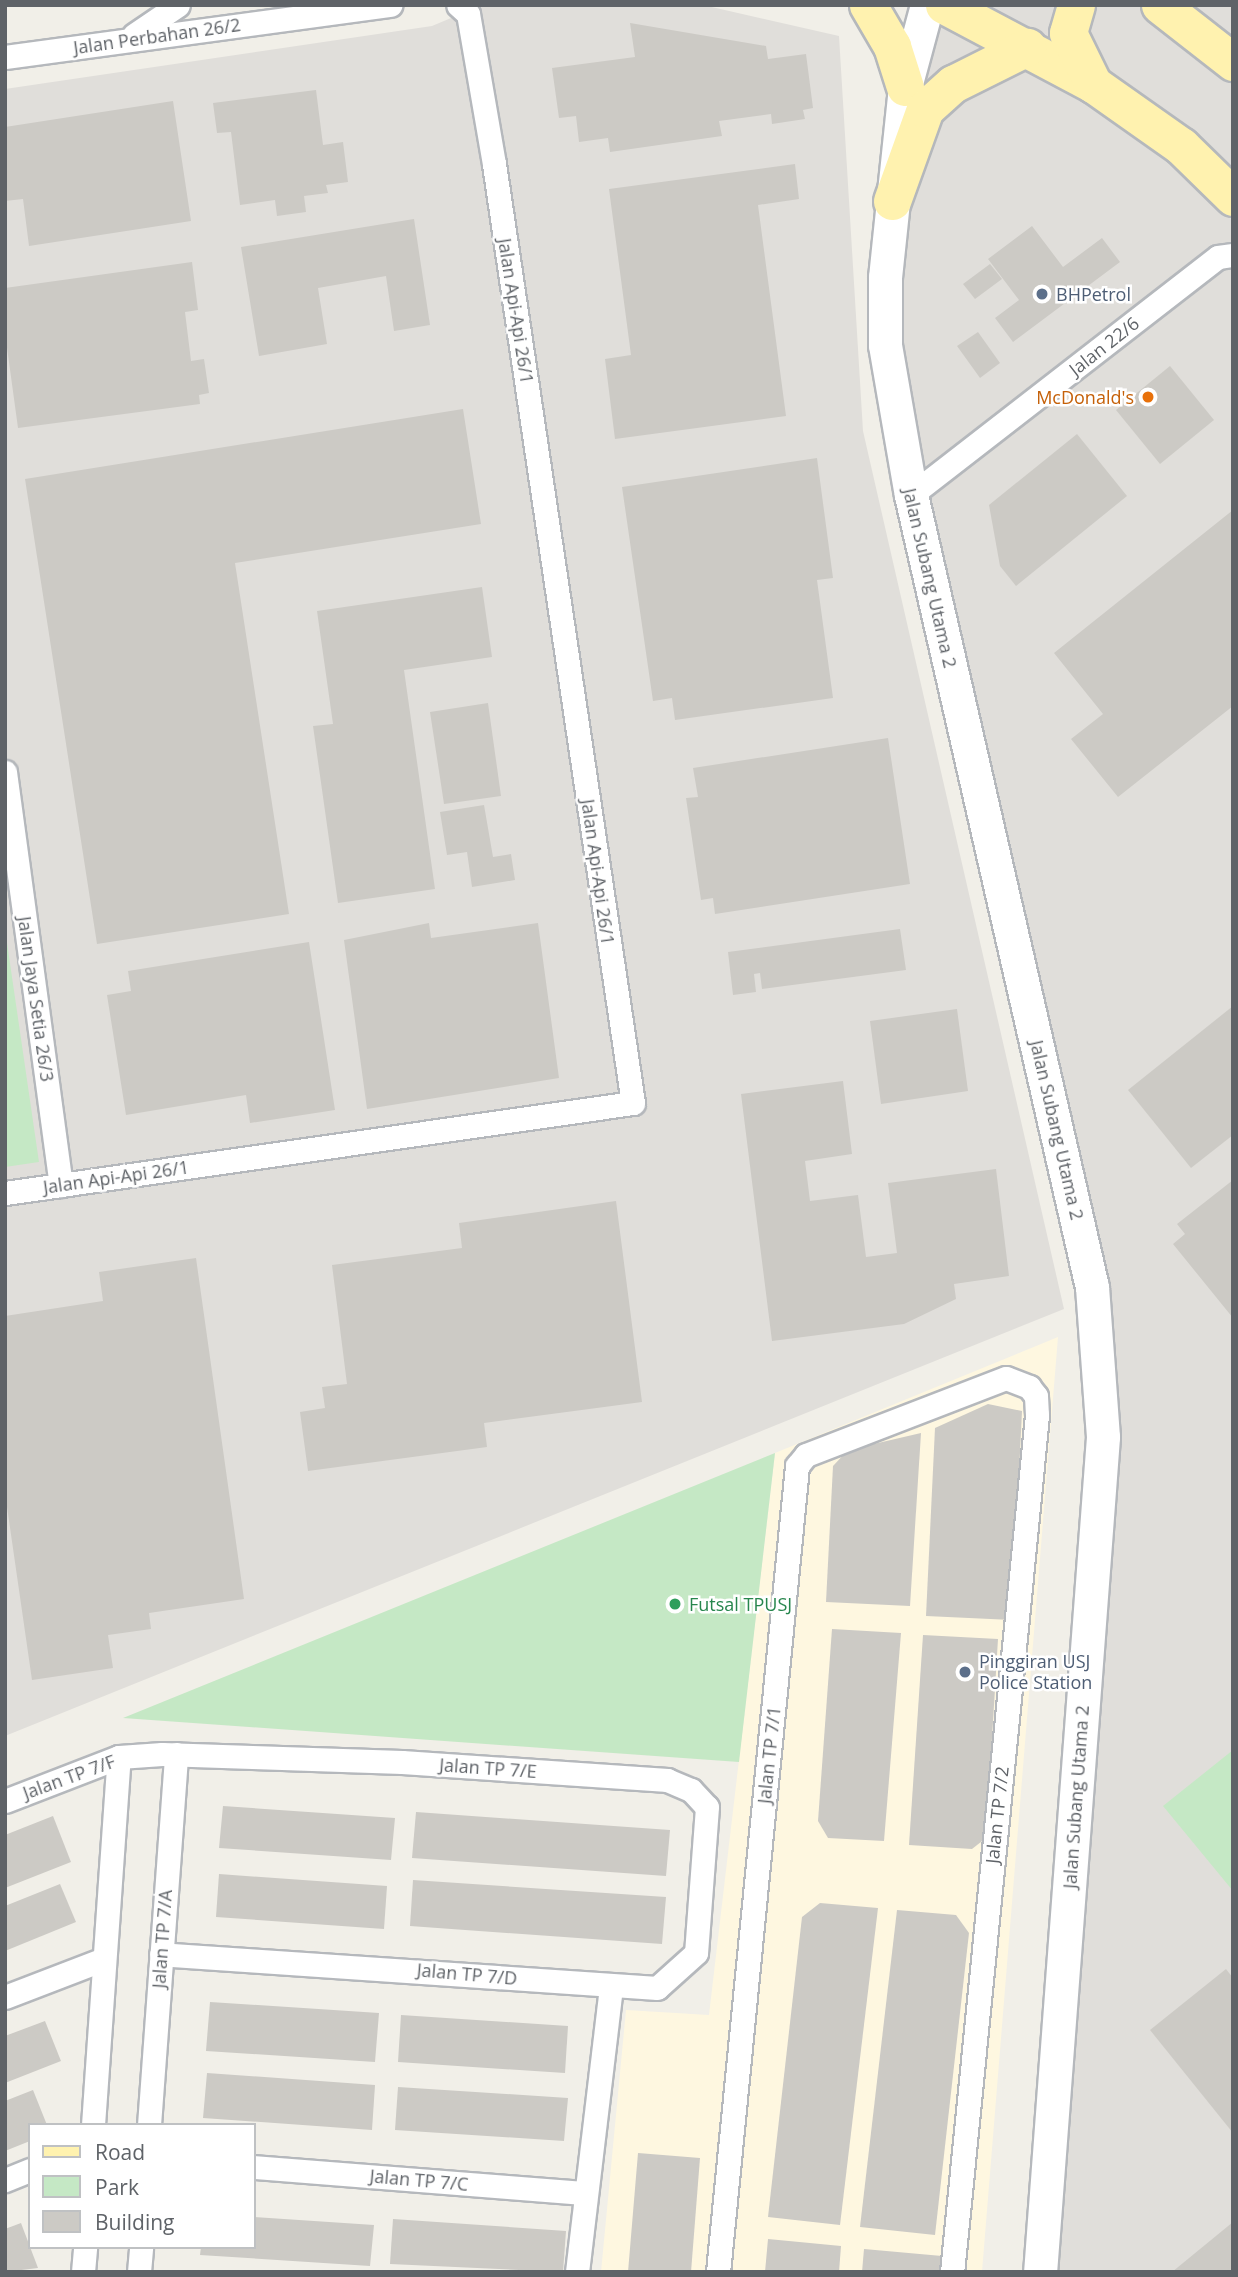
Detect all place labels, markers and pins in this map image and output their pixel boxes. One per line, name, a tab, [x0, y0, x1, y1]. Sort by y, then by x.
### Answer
place label: BHPetrol	[1056, 283, 1131, 305]
marker: BHPetrol	[1034, 286, 1050, 302]
place label: McDonald's	[1036, 386, 1134, 408]
marker: McDonald's	[1140, 389, 1156, 405]
place label: Futsal TPUSJ	[689, 1593, 792, 1615]
marker: Futsal TPUSJ	[667, 1596, 683, 1612]
place label: Pinggiran USJ Police Station	[979, 1651, 1092, 1694]
marker: Pinggiran USJ Police Station	[957, 1664, 973, 1680]

